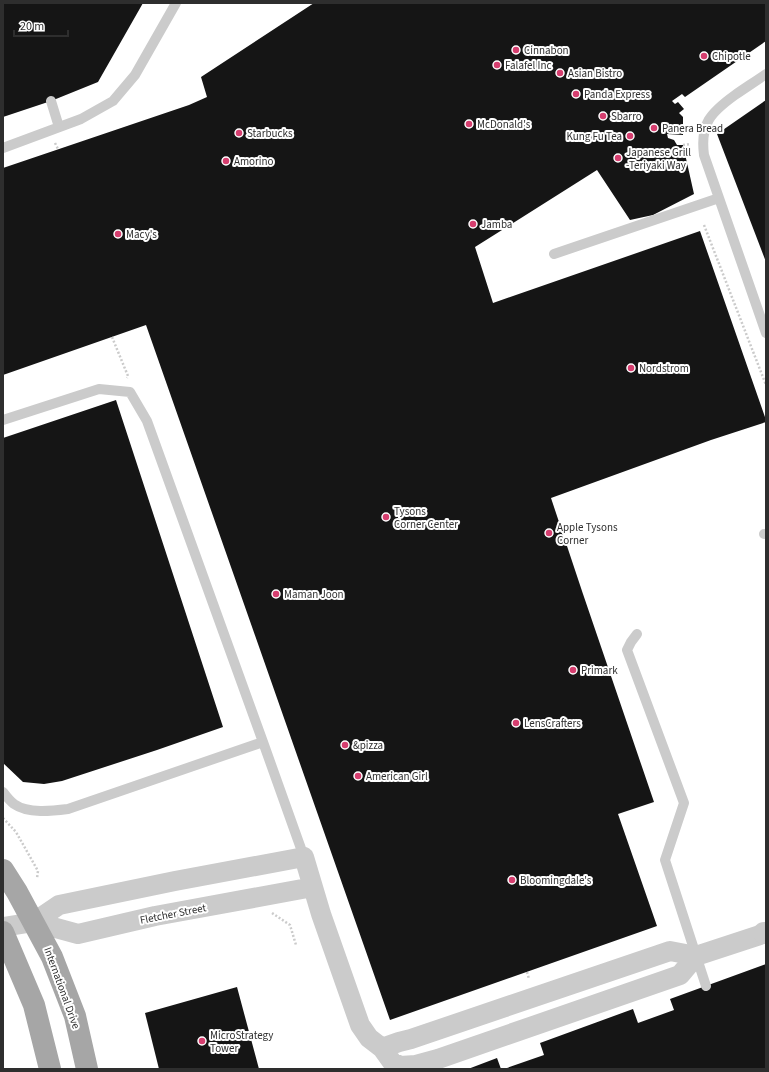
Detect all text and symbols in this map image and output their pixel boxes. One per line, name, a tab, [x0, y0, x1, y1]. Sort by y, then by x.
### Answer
scale bar	[14, 12, 68, 38]
text: 20 m	[20, 18, 44, 35]
place label: Cinnabon	[524, 43, 569, 58]
marker: Cinnabon	[511, 45, 521, 55]
place label: Chipotle	[712, 49, 751, 64]
marker: Chipotle	[699, 51, 709, 61]
place label: Falafel Inc	[505, 58, 551, 73]
marker: Falafel Inc	[492, 60, 502, 70]
place label: Asian Bistro	[568, 66, 622, 81]
marker: Asian Bistro	[555, 68, 565, 78]
place label: Panda Express	[584, 87, 650, 102]
marker: Panda Express	[571, 89, 581, 99]
place label: Sbarro	[611, 109, 642, 124]
marker: Sbarro	[598, 111, 608, 121]
place label: McDonald's	[477, 117, 531, 132]
marker: McDonald's	[464, 119, 474, 129]
place label: Panera Bread	[662, 121, 723, 136]
marker: Panera Bread	[649, 123, 659, 133]
place label: Starbucks	[247, 126, 293, 141]
marker: Starbucks	[234, 128, 244, 138]
place label: Kung Fu Tea	[567, 129, 622, 144]
marker: Kung Fu Tea	[625, 131, 635, 141]
place label: Japanese Grill -Teriyaki Way	[626, 145, 691, 173]
marker: Japanese Grill -Teriyaki Way	[613, 153, 623, 163]
place label: Amorino	[234, 154, 274, 169]
marker: Amorino	[221, 156, 231, 166]
place label: Jamba	[481, 217, 512, 232]
marker: Jamba	[468, 219, 478, 229]
place label: Macy's	[126, 227, 157, 242]
marker: Macy's	[113, 229, 123, 239]
place label: Nordstrom	[639, 361, 689, 376]
marker: Nordstrom	[626, 363, 636, 373]
place label: Tysons Corner Center	[394, 504, 458, 532]
marker: Tysons Corner Center	[381, 512, 391, 522]
place label: Apple Tysons Corner	[557, 520, 618, 548]
marker: Apple Tysons Corner	[544, 528, 554, 538]
place label: Maman Joon	[284, 587, 344, 602]
marker: Maman Joon	[271, 589, 281, 599]
place label: Primark	[581, 663, 618, 678]
marker: Primark	[568, 665, 578, 675]
place label: LensCrafters	[524, 716, 581, 731]
marker: LensCrafters	[511, 718, 521, 728]
place label: &pizza	[353, 738, 383, 753]
marker: &pizza	[340, 740, 350, 750]
place label: American Girl	[366, 769, 428, 784]
marker: American Girl	[353, 771, 363, 781]
place label: Bloomingdale's	[520, 873, 592, 888]
marker: Bloomingdale's	[507, 875, 517, 885]
street label: Fletcher Street	[139, 900, 208, 928]
street label: International Drive	[40, 945, 84, 1031]
place label: MicroStrategy Tower	[210, 1028, 273, 1056]
marker: MicroStrategy Tower	[197, 1036, 207, 1046]

